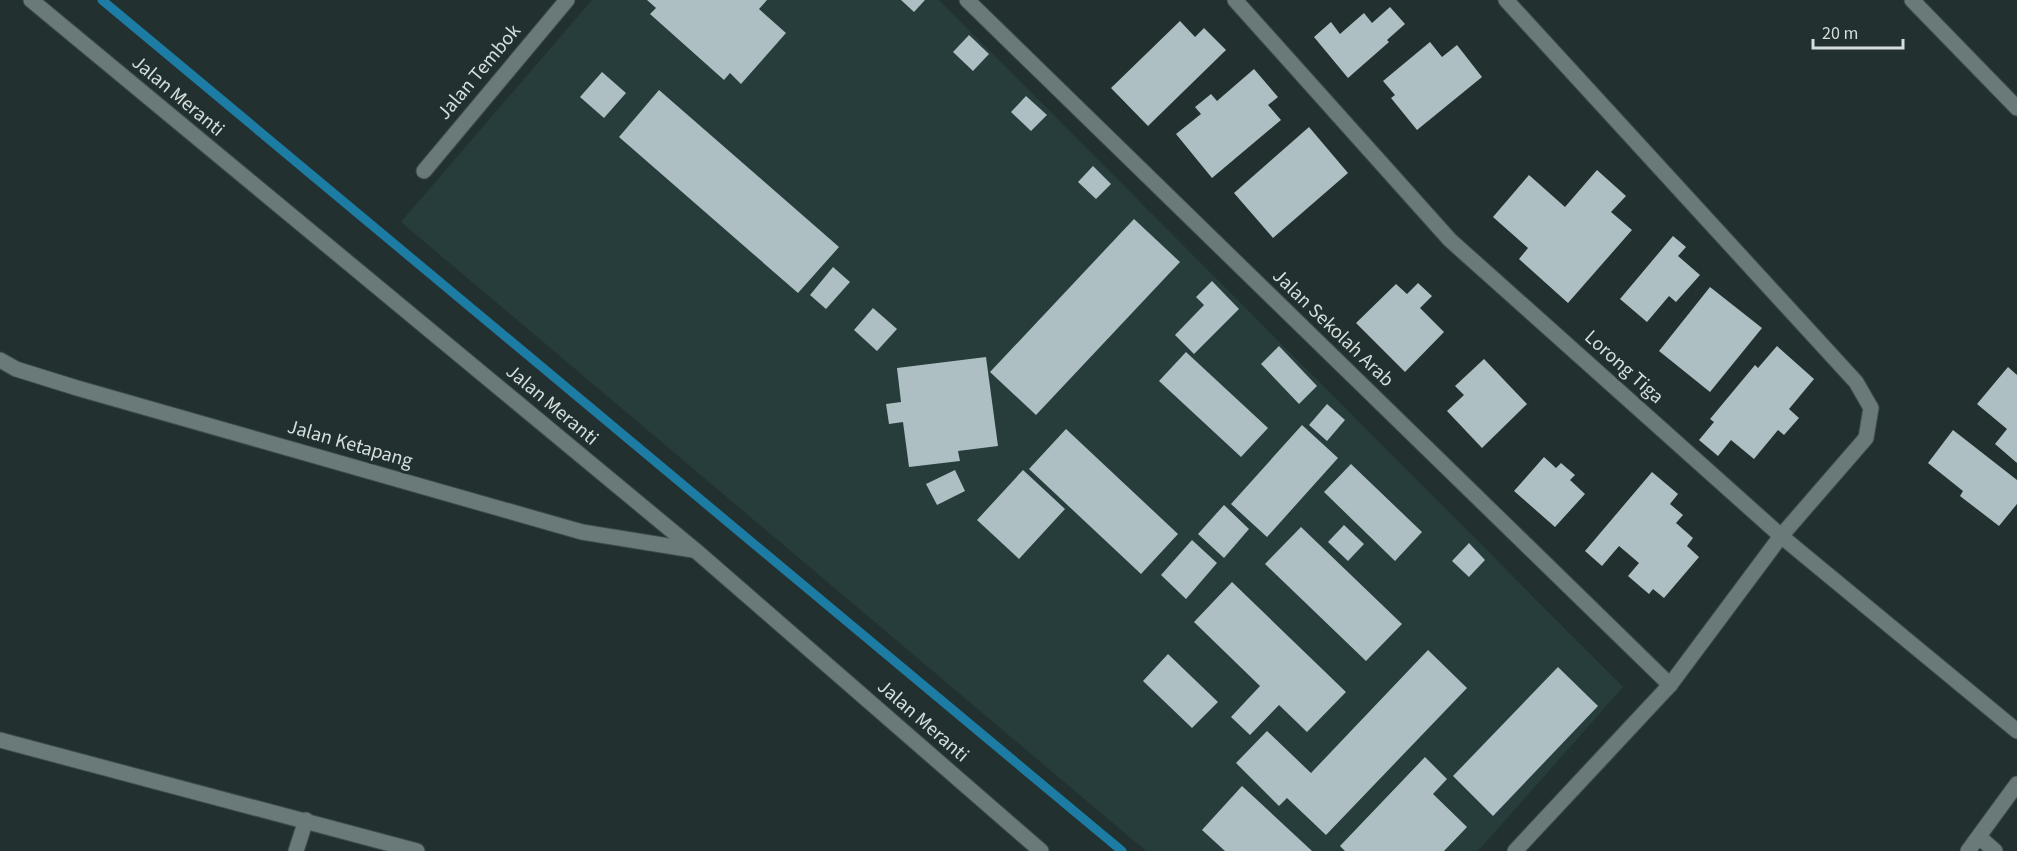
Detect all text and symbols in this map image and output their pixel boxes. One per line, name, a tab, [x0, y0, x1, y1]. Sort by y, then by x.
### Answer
scale bar	[1813, 12, 1903, 50]
street label: Jalan Tembok	[431, 18, 528, 126]
text: 20 m	[1822, 21, 1858, 46]
street label: Jalan Meranti	[126, 49, 230, 143]
street label: Jalan Sekolah Arab	[1266, 263, 1400, 393]
street label: Lorong Tiga	[1578, 324, 1670, 410]
street label: Jalan Meranti	[500, 358, 604, 452]
street label: Jalan Ketapang	[284, 413, 416, 475]
street label: Jalan Meranti	[871, 673, 975, 769]

